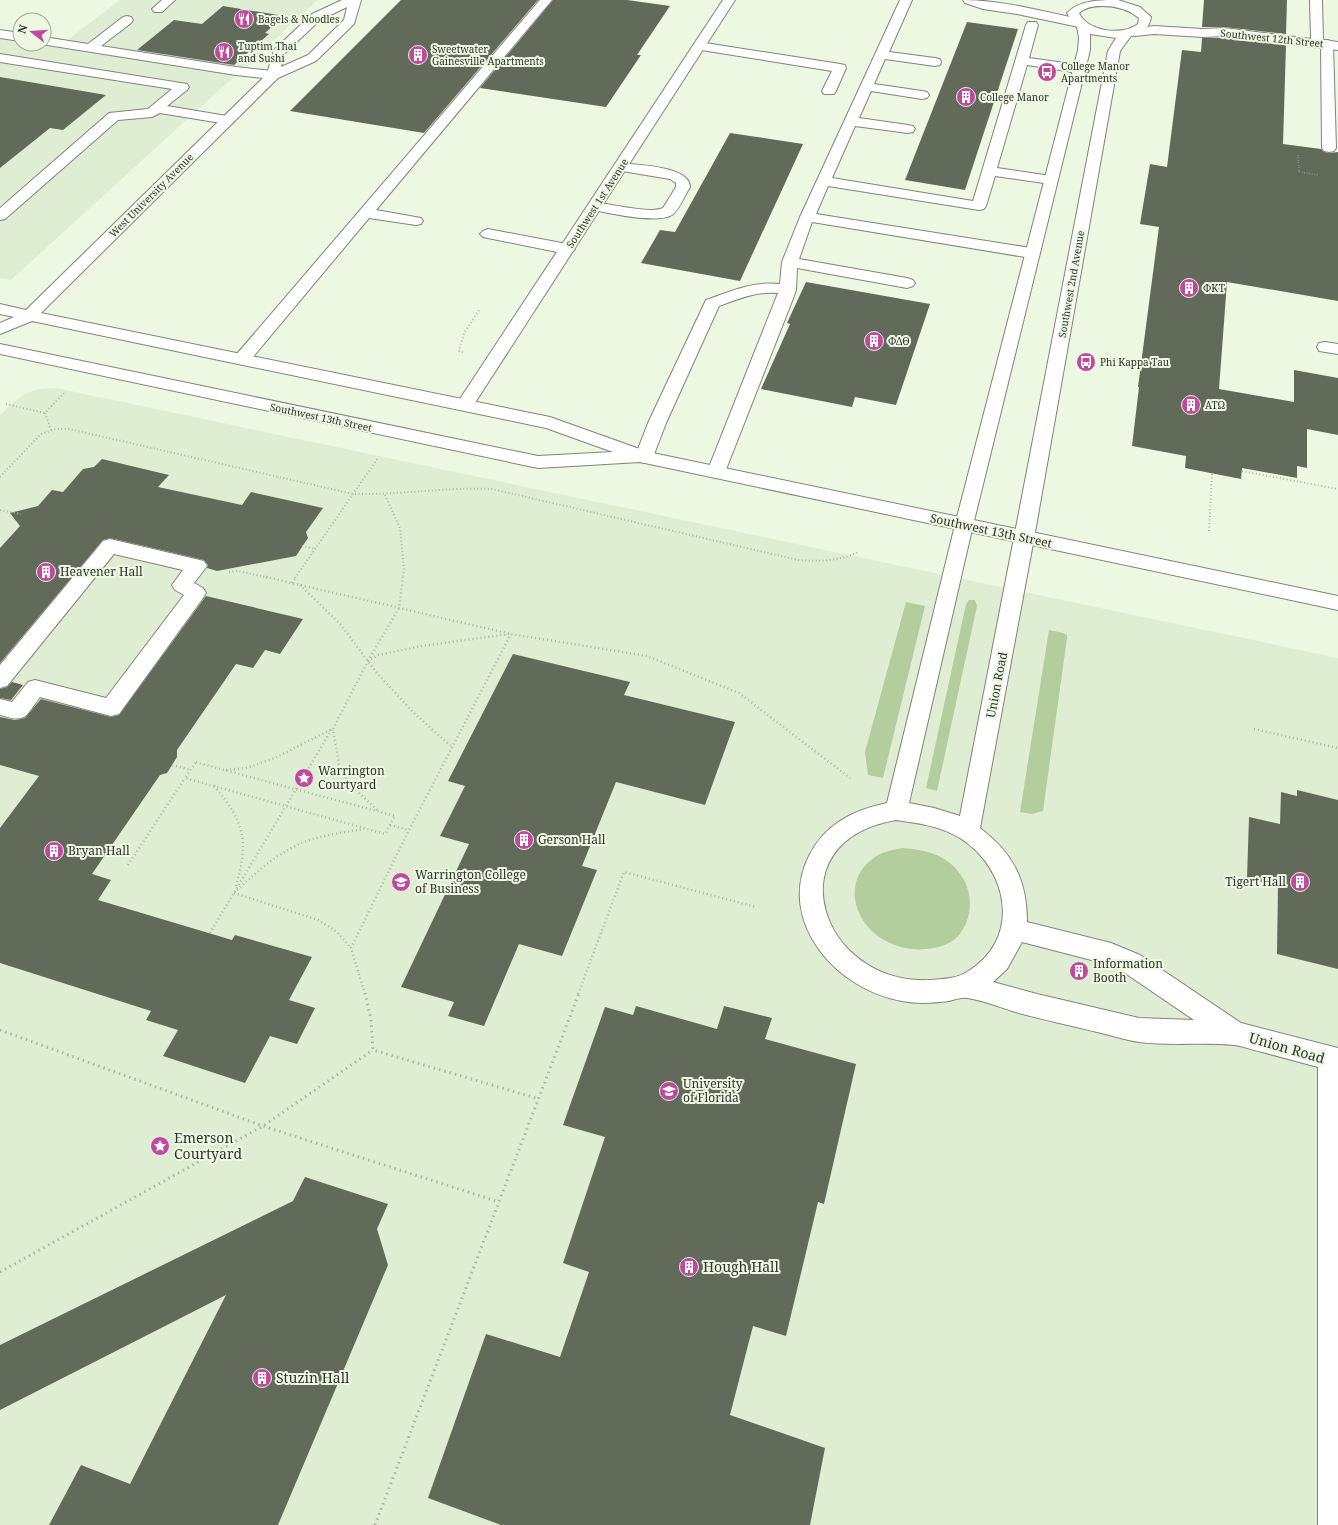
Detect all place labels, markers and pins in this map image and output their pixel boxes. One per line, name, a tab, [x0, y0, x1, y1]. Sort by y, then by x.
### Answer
restaurant icon: Bagels & Noodles	[233, 8, 255, 30]
place label: Bagels & Noodles	[258, 12, 340, 26]
place label: Tuptim Thai and Sushi	[238, 39, 297, 65]
restaurant icon: Tuptim Thai and Sushi	[213, 41, 235, 63]
place label: Sweetwater Gainesville Apartments	[432, 42, 544, 68]
building icon: Sweetwater Gainesville Apartments	[407, 44, 429, 66]
place label: College Manor Apartments	[1061, 59, 1130, 85]
bus stop icon: College Manor Apartments	[1036, 61, 1058, 83]
building icon: College Manor	[955, 86, 977, 108]
place label: College Manor	[980, 90, 1049, 104]
building icon: ΦΚΤ	[1178, 277, 1200, 299]
place label: ΦΚΤ	[1203, 281, 1225, 295]
building icon: ΦΔΘ	[863, 330, 885, 352]
place label: ΦΔΘ	[888, 334, 910, 348]
bus stop icon: Phi Kappa Tau	[1075, 351, 1097, 373]
place label: Phi Kappa Tau	[1100, 355, 1170, 369]
building icon: ΑΤΩ	[1180, 394, 1202, 416]
place label: ΑΤΩ	[1205, 398, 1225, 412]
building icon: Heavener Hall	[35, 561, 57, 583]
place label: Heavener Hall	[60, 563, 143, 580]
place label: Warrington Courtyard	[318, 762, 385, 793]
place icon: Warrington Courtyard	[293, 767, 315, 789]
building icon: Gerson Hall	[513, 829, 535, 851]
place label: Gerson Hall	[538, 831, 606, 848]
building icon: Bryan Hall	[43, 840, 65, 862]
place label: Bryan Hall	[68, 842, 130, 859]
place label: Warrington College of Business	[415, 866, 526, 897]
school or university icon: Warrington College of Business	[390, 871, 412, 893]
building icon: Tigert Hall	[1289, 871, 1311, 893]
place label: Tigert Hall	[1225, 873, 1286, 890]
place label: Information Booth	[1093, 955, 1163, 986]
building icon: Information Booth	[1068, 960, 1090, 982]
place label: University of Florida	[683, 1075, 743, 1106]
school or university icon: University of Florida	[658, 1080, 680, 1102]
place label: Emerson Courtyard	[174, 1128, 242, 1163]
place icon: Emerson Courtyard	[149, 1135, 171, 1157]
building icon: Hough Hall	[678, 1256, 700, 1278]
place label: Hough Hall	[703, 1257, 779, 1276]
building icon: Stuzin Hall	[251, 1367, 273, 1389]
place label: Stuzin Hall	[276, 1368, 350, 1387]

